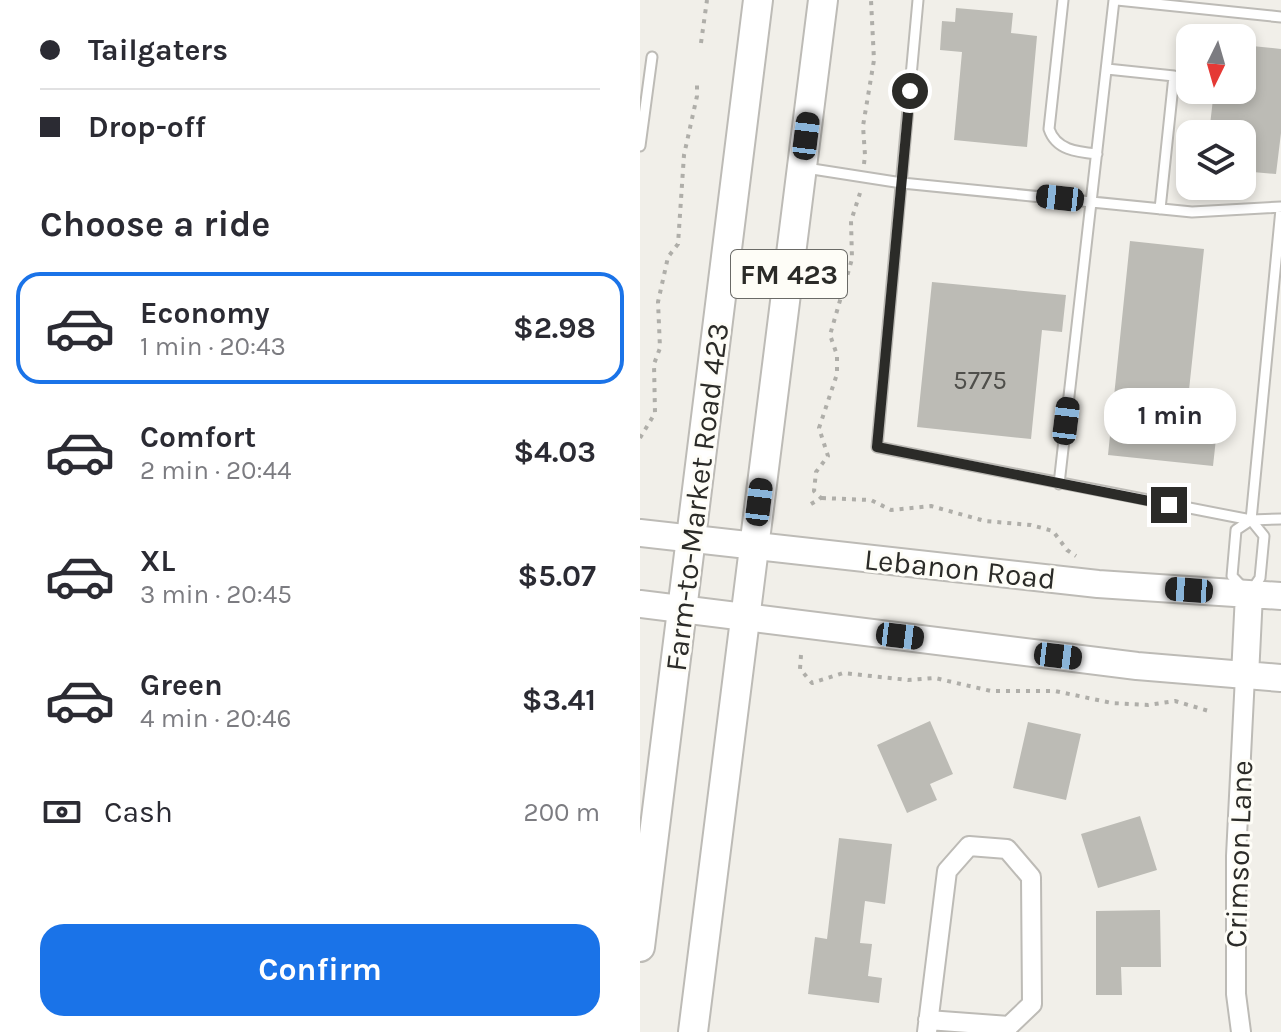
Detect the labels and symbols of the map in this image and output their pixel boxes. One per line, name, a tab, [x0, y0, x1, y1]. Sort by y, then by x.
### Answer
north arrow	[1176, 24, 1256, 104]
route start	[892, 73, 928, 109]
car	[791, 111, 821, 161]
car	[1035, 184, 1085, 212]
road number: FM 423	[731, 250, 847, 298]
street label: Farm-to-Market Road 423	[658, 321, 736, 673]
house number: 5775	[953, 365, 1007, 396]
callout: 1 min	[1103, 389, 1235, 445]
car	[1051, 396, 1081, 446]
car	[744, 477, 774, 527]
route end	[1151, 487, 1187, 523]
street label: Lebanon Road	[862, 541, 1058, 597]
car	[1164, 576, 1214, 604]
car	[875, 621, 925, 651]
car	[1033, 641, 1083, 671]
street label: Crimson Lane	[1218, 760, 1260, 948]

